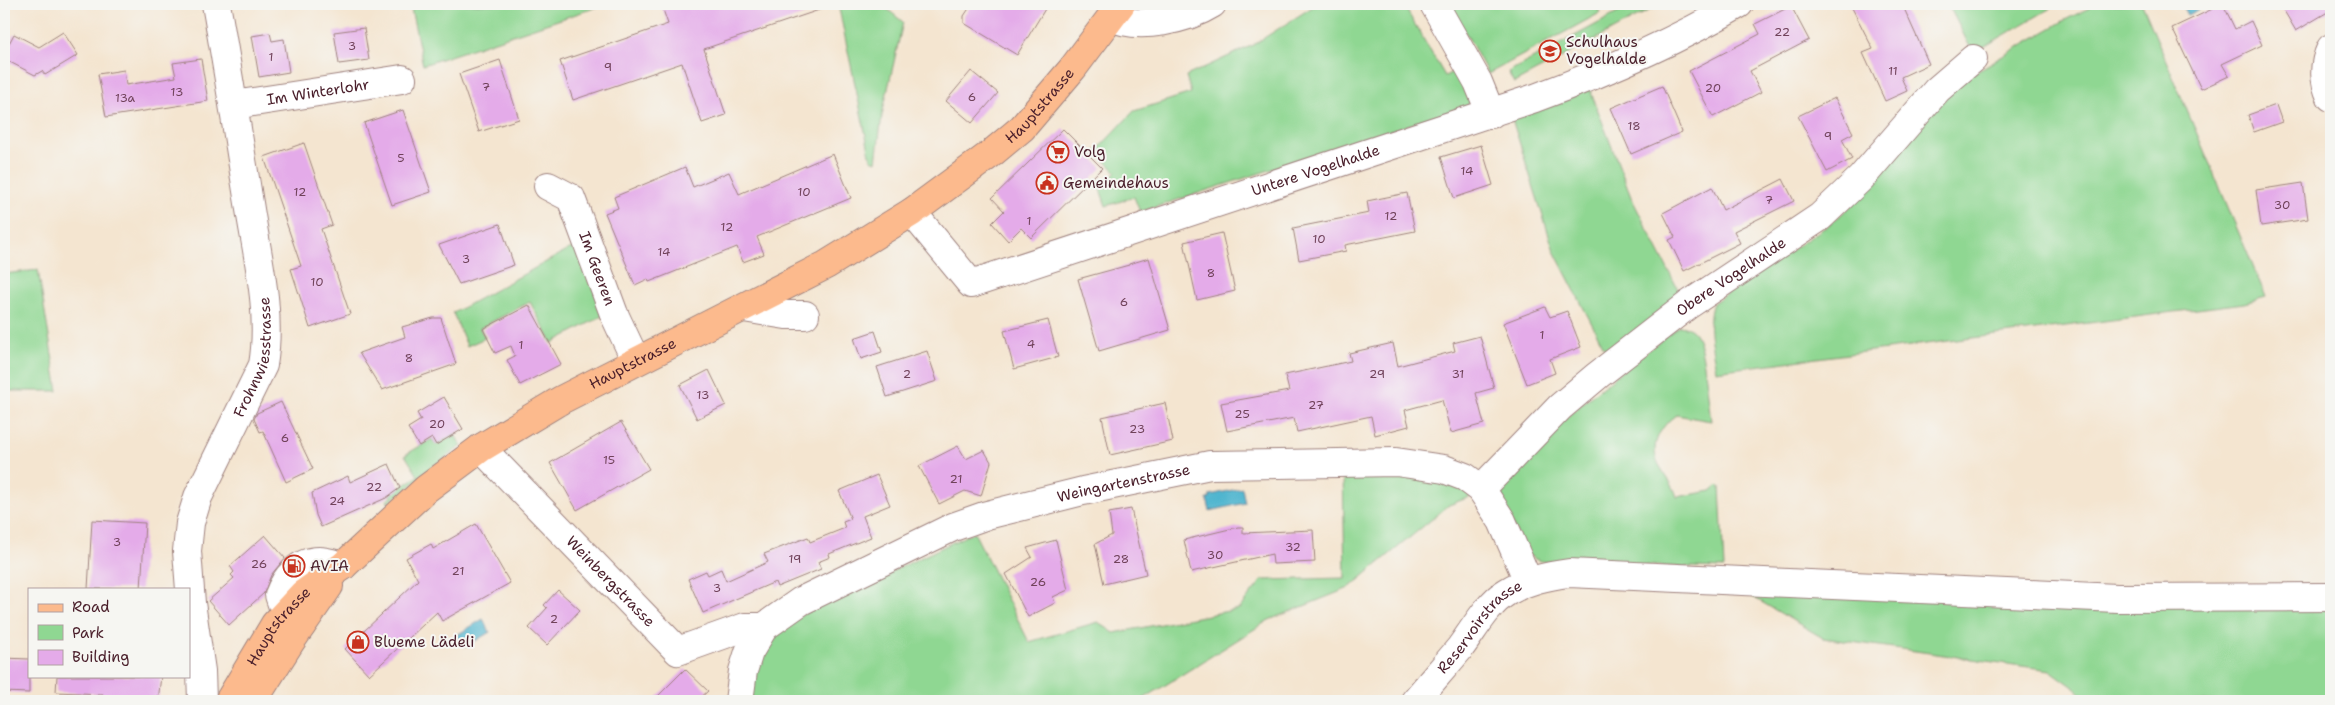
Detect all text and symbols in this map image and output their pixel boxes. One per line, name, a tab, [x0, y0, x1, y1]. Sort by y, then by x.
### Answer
house number: 22	[1774, 24, 1790, 40]
place label: Schulhaus Vogelhalde	[1566, 32, 1647, 69]
house number: 3	[348, 38, 356, 54]
school or university icon: Schulhaus Vogelhalde	[1538, 39, 1562, 63]
house number: 1	[268, 49, 274, 65]
house number: 9	[604, 59, 612, 75]
house number: 11	[1888, 63, 1898, 79]
street label: Hauptstrasse	[1001, 64, 1079, 148]
street label: Im Winterlohr	[265, 74, 371, 110]
house number: 7	[482, 79, 490, 95]
house number: 20	[1705, 80, 1721, 96]
house number: 13	[171, 84, 183, 100]
house number: 6	[968, 89, 976, 105]
house number: 13a	[115, 90, 136, 106]
house number: 18	[1627, 118, 1641, 134]
house number: 9	[1824, 128, 1832, 144]
supermarket icon: Volg	[1046, 140, 1070, 164]
street label: Untere Vogelhalde	[1249, 140, 1382, 201]
place label: Volg	[1074, 142, 1106, 162]
house number: 5	[397, 150, 405, 166]
house number: 14	[1461, 163, 1473, 179]
public building icon: Gemeindehaus	[1035, 171, 1059, 195]
place label: Gemeindehaus	[1063, 173, 1169, 193]
house number: 12	[294, 184, 306, 200]
house number: 10	[797, 184, 811, 200]
house number: 7	[1765, 192, 1773, 208]
house number: 30	[2274, 197, 2290, 213]
house number: 12	[1385, 208, 1397, 224]
house number: 1	[1026, 213, 1032, 229]
house number: 12	[721, 219, 733, 235]
street label: Im Geeren	[574, 229, 620, 308]
house number: 10	[1312, 231, 1326, 247]
street label: Obere Vogelhalde	[1672, 232, 1790, 321]
house number: 14	[658, 244, 670, 260]
house number: 3	[462, 251, 470, 267]
house number: 8	[1207, 265, 1215, 281]
house number: 10	[310, 274, 324, 290]
house number: 6	[1120, 294, 1128, 310]
street label: Frohnwiesstrasse	[229, 296, 276, 421]
house number: 1	[1539, 327, 1545, 343]
street label: Hauptstrasse	[586, 333, 680, 394]
house number: 4	[1027, 336, 1035, 352]
house number: 1	[518, 337, 524, 353]
house number: 8	[405, 350, 413, 366]
house number: 2	[903, 366, 911, 382]
house number: 29	[1369, 366, 1385, 382]
house number: 31	[1452, 366, 1464, 382]
house number: 13	[697, 387, 709, 403]
house number: 27	[1308, 397, 1324, 413]
house number: 25	[1234, 406, 1250, 422]
house number: 20	[429, 416, 445, 432]
house number: 23	[1129, 421, 1145, 437]
house number: 6	[281, 430, 289, 446]
house number: 15	[603, 452, 615, 468]
street label: Weingartenstrasse	[1055, 459, 1192, 507]
house number: 21	[950, 471, 962, 487]
house number: 22	[366, 479, 382, 495]
house number: 24	[329, 493, 345, 509]
street label: Weinbergstrasse	[562, 532, 659, 631]
house number: 3	[113, 534, 121, 550]
house number: 32	[1285, 539, 1301, 555]
house number: 30	[1207, 547, 1223, 563]
house number: 19	[789, 551, 801, 567]
house number: 28	[1113, 551, 1129, 567]
fuel station icon: AVIA	[282, 554, 306, 578]
house number: 26	[251, 556, 267, 572]
place label: AVIA	[310, 556, 349, 576]
house number: 21	[452, 563, 464, 579]
house number: 26	[1030, 574, 1046, 590]
street label: Reservoirstrasse	[1433, 576, 1525, 678]
house number: 3	[713, 580, 721, 596]
street label: Hauptstrasse	[242, 582, 314, 670]
legend	[28, 588, 190, 678]
text: Road	[72, 597, 110, 617]
house number: 2	[550, 611, 558, 627]
text: Park	[72, 623, 104, 643]
shop icon: Blueme Lädeli	[346, 630, 370, 654]
place label: Blueme Lädeli	[374, 632, 474, 652]
text: Building	[72, 647, 129, 667]

